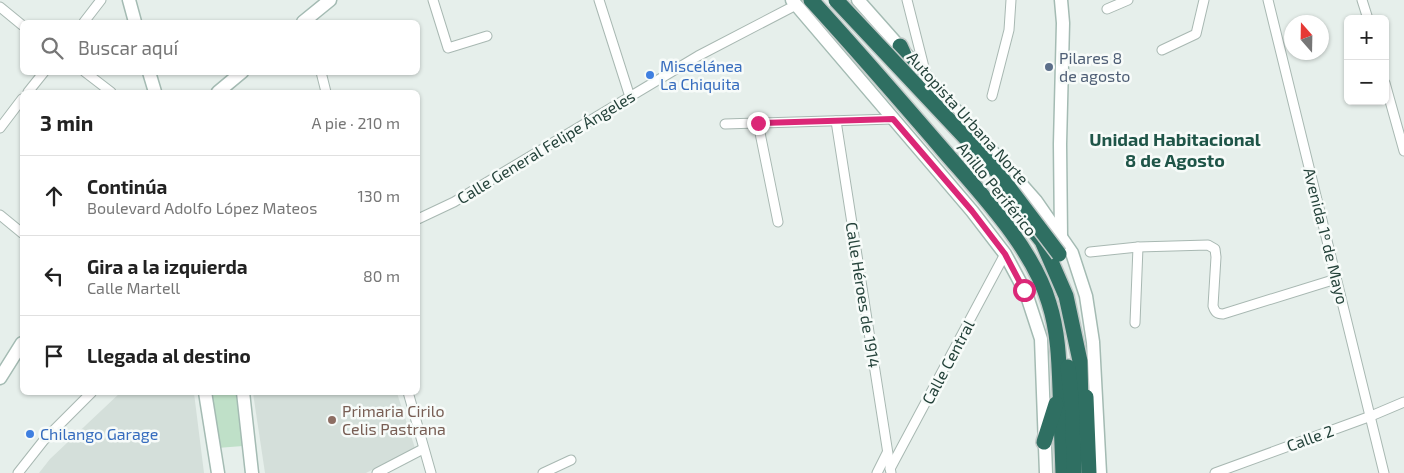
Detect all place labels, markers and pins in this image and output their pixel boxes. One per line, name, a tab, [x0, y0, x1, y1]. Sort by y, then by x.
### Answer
place label: Pilares 8 de agosto	[1059, 48, 1130, 85]
place label: Miscelánea La Chiquita	[660, 56, 743, 93]
marker: Pilares 8 de agosto	[1043, 61, 1055, 73]
marker: Miscelánea La Chiquita	[644, 69, 656, 81]
place label: Primaria Cirilo Celis Pastrana	[342, 401, 446, 438]
marker: Primaria Cirilo Celis Pastrana	[326, 414, 338, 426]
place label: Chilango Garage	[40, 424, 158, 443]
marker: Chilango Garage	[24, 428, 36, 440]

